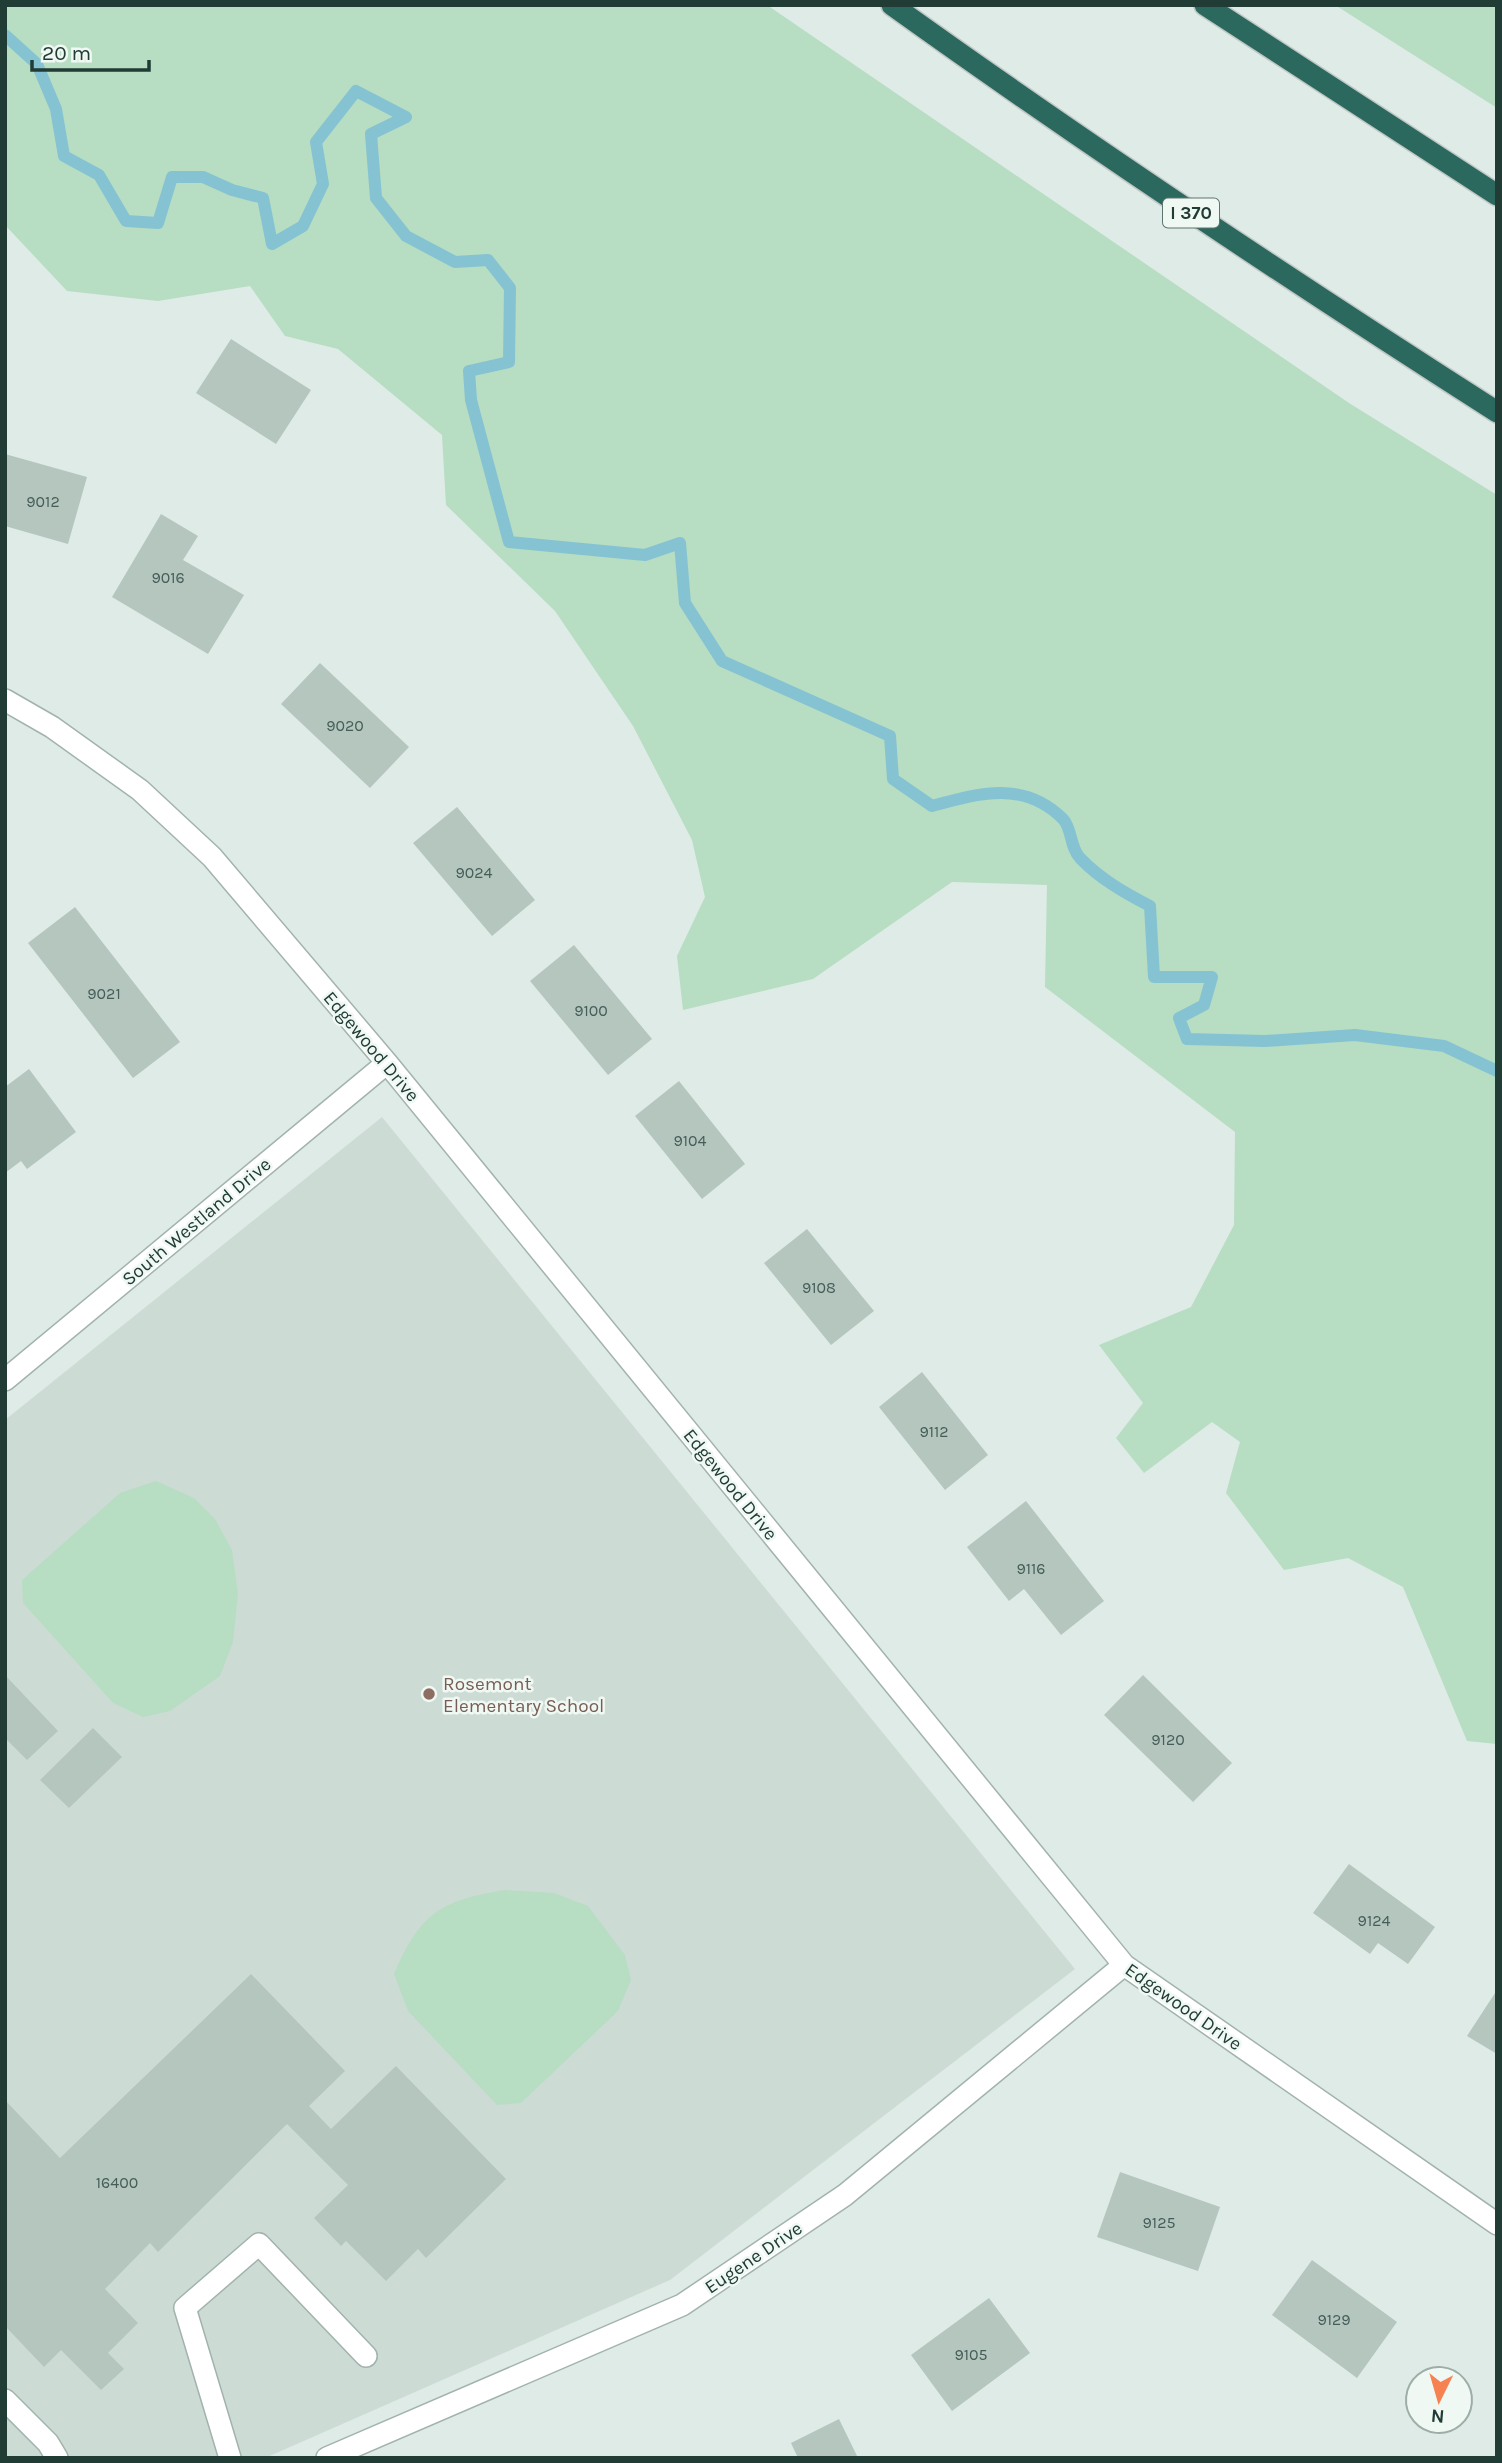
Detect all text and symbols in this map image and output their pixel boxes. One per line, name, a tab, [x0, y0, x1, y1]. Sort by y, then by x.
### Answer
scale bar	[32, 28, 149, 72]
text: 20 m	[42, 41, 91, 65]
road number: I 370	[1163, 198, 1219, 228]
house number: 9012	[26, 492, 60, 511]
house number: 9016	[151, 568, 185, 587]
house number: 9020	[326, 716, 364, 735]
house number: 9024	[456, 863, 493, 882]
house number: 9021	[87, 984, 121, 1003]
street label: Edgewood Drive	[319, 987, 424, 1106]
house number: 9100	[574, 1001, 608, 1020]
house number: 9104	[674, 1131, 707, 1150]
street label: South Westland Drive	[118, 1153, 275, 1290]
house number: 9108	[802, 1278, 836, 1297]
house number: 9112	[919, 1422, 949, 1441]
street label: Edgewood Drive	[679, 1424, 782, 1545]
house number: 9116	[1016, 1559, 1046, 1578]
place label: Rosemont Elementary School	[443, 1673, 604, 1717]
marker: Rosemont Elementary School	[421, 1686, 437, 1702]
house number: 9120	[1151, 1730, 1185, 1749]
house number: 9124	[1358, 1911, 1390, 1930]
street label: Edgewood Drive	[1121, 1958, 1246, 2055]
house number: 16400	[96, 2173, 138, 2192]
house number: 9125	[1143, 2213, 1175, 2232]
street label: Eugene Drive	[701, 2217, 806, 2298]
house number: 9129	[1317, 2310, 1351, 2329]
house number: 9105	[954, 2345, 988, 2364]
north arrow	[1404, 2365, 1474, 2435]
text: N	[1430, 2404, 1445, 2427]

